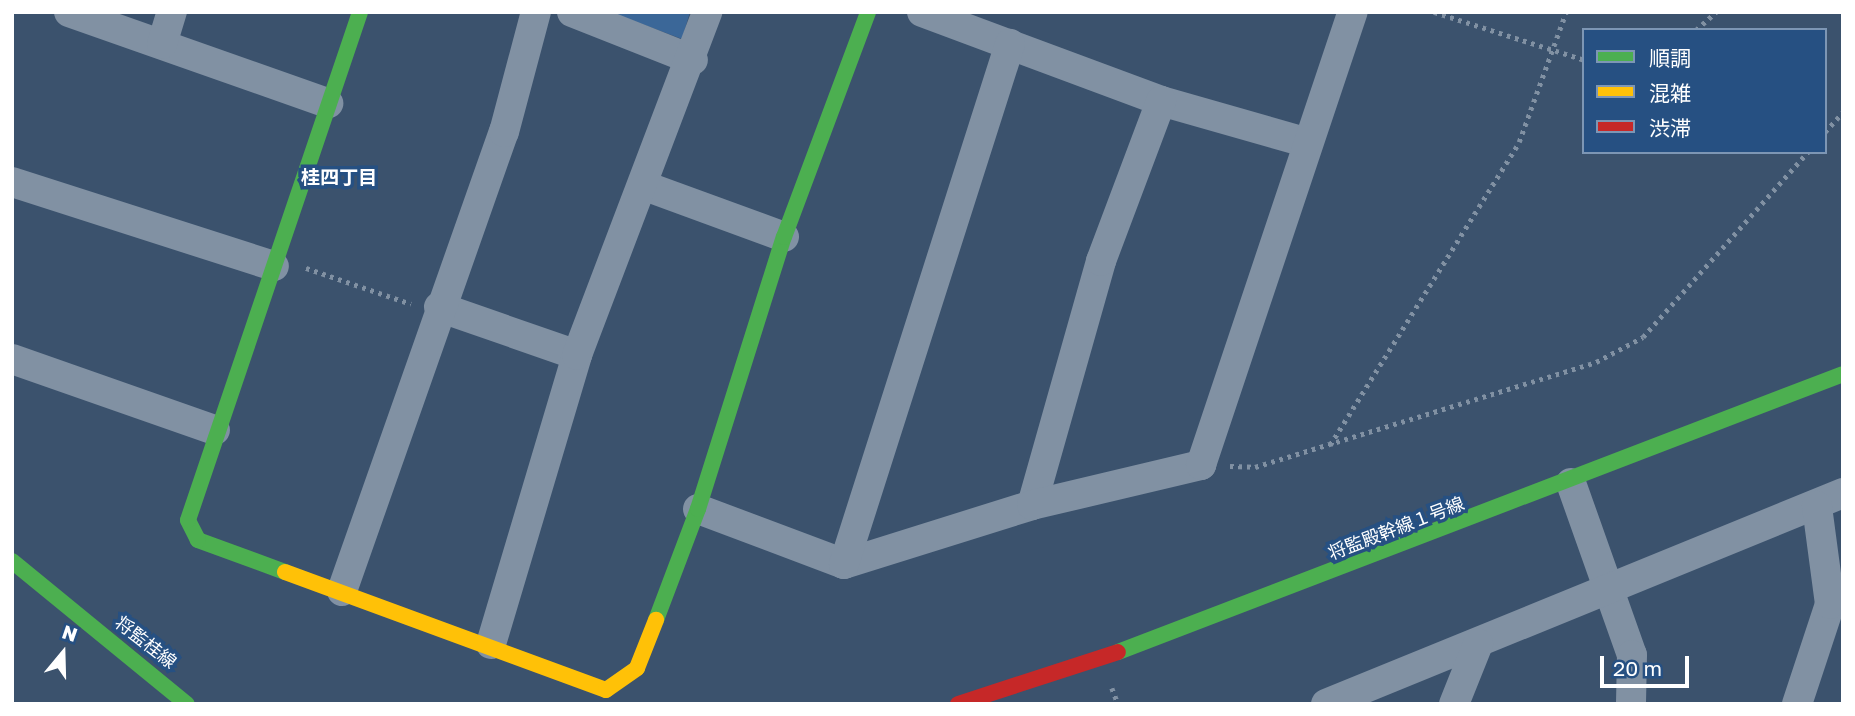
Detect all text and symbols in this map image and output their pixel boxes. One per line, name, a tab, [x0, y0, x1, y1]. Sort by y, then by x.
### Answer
legend	[1582, 28, 1827, 154]
text: 順調	[1649, 45, 1691, 71]
text: 混雑	[1649, 80, 1691, 106]
text: 渋滞	[1649, 115, 1691, 141]
district label: 桂四丁目	[301, 166, 377, 188]
street label: 将監殿幹線１号線	[1325, 492, 1467, 564]
street label: 将監桂線	[111, 611, 181, 673]
north arrow	[28, 618, 98, 688]
text: N	[59, 619, 81, 646]
scale bar	[1603, 642, 1692, 686]
text: 20 m	[1613, 655, 1662, 681]

